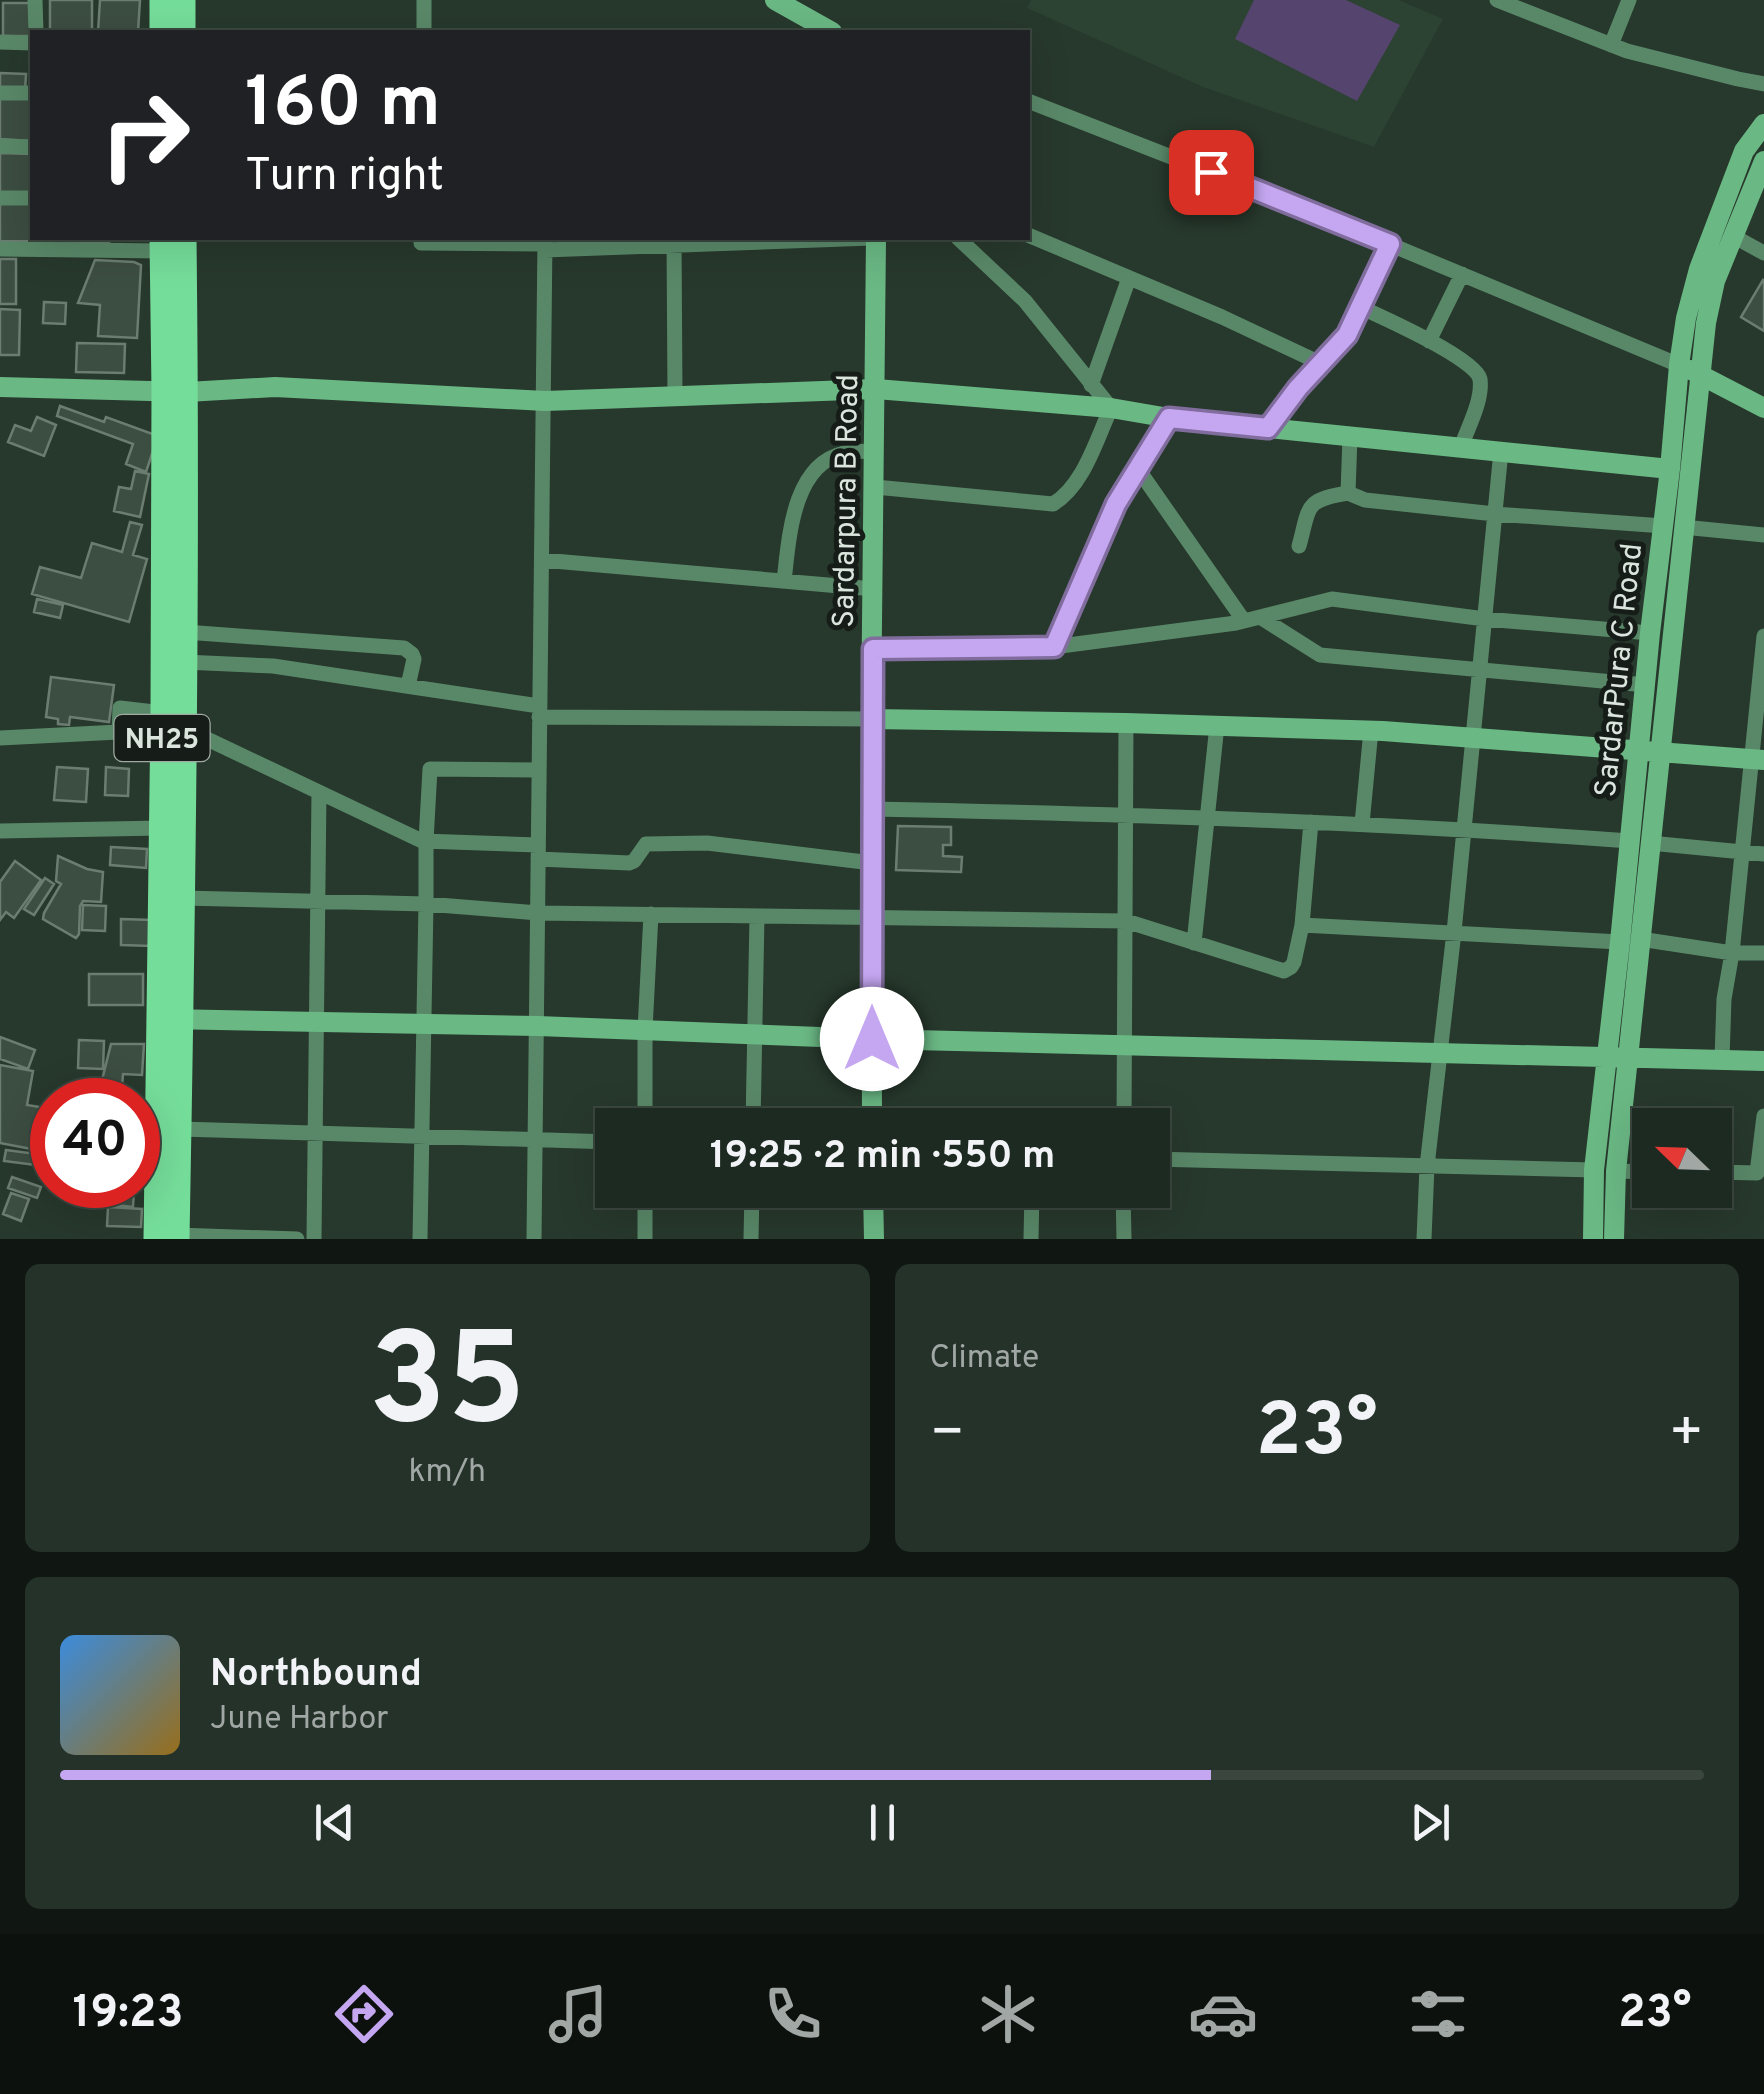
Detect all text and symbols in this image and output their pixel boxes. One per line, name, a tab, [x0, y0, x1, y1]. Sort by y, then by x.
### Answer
text: 160 m	[245, 62, 441, 151]
icon: right	[80, 70, 210, 200]
pin	[1169, 130, 1254, 215]
icon: arrive	[1184, 145, 1239, 200]
text: Turn right	[245, 149, 444, 206]
street label: Sardarpura B Road	[827, 374, 868, 628]
street label: SardarPura C Road	[1589, 541, 1652, 799]
road number: NH25	[114, 715, 210, 761]
position arrow	[820, 987, 924, 1091]
speed limit sign: 40	[30, 1078, 160, 1208]
north arrow	[1632, 1108, 1732, 1208]
map controls	[1632, 1108, 1732, 1208]
text: 19:25 · 2 min · 550 m	[710, 1133, 1055, 1182]
text: 35	[369, 1305, 526, 1470]
text: Climate	[930, 1339, 1039, 1379]
text: 23°	[1256, 1387, 1378, 1482]
text: −	[930, 1400, 965, 1470]
text: +	[1669, 1400, 1704, 1470]
text: km/h	[408, 1453, 486, 1493]
text: Northbound	[210, 1651, 422, 1700]
text: June Harbor	[210, 1700, 389, 1740]
icon: previous	[307, 1795, 362, 1850]
icon: pause	[855, 1795, 910, 1850]
icon: next	[1403, 1795, 1458, 1850]
icon: directions	[329, 1979, 399, 2049]
icon: music	[543, 1979, 613, 2049]
icon: phone	[758, 1979, 828, 2049]
icon: climate	[973, 1979, 1043, 2049]
icon: car	[1188, 1979, 1258, 2049]
icon: filters	[1403, 1979, 1473, 2049]
text: 19:23	[72, 1986, 184, 2043]
text: 23°	[1618, 1986, 1691, 2043]

